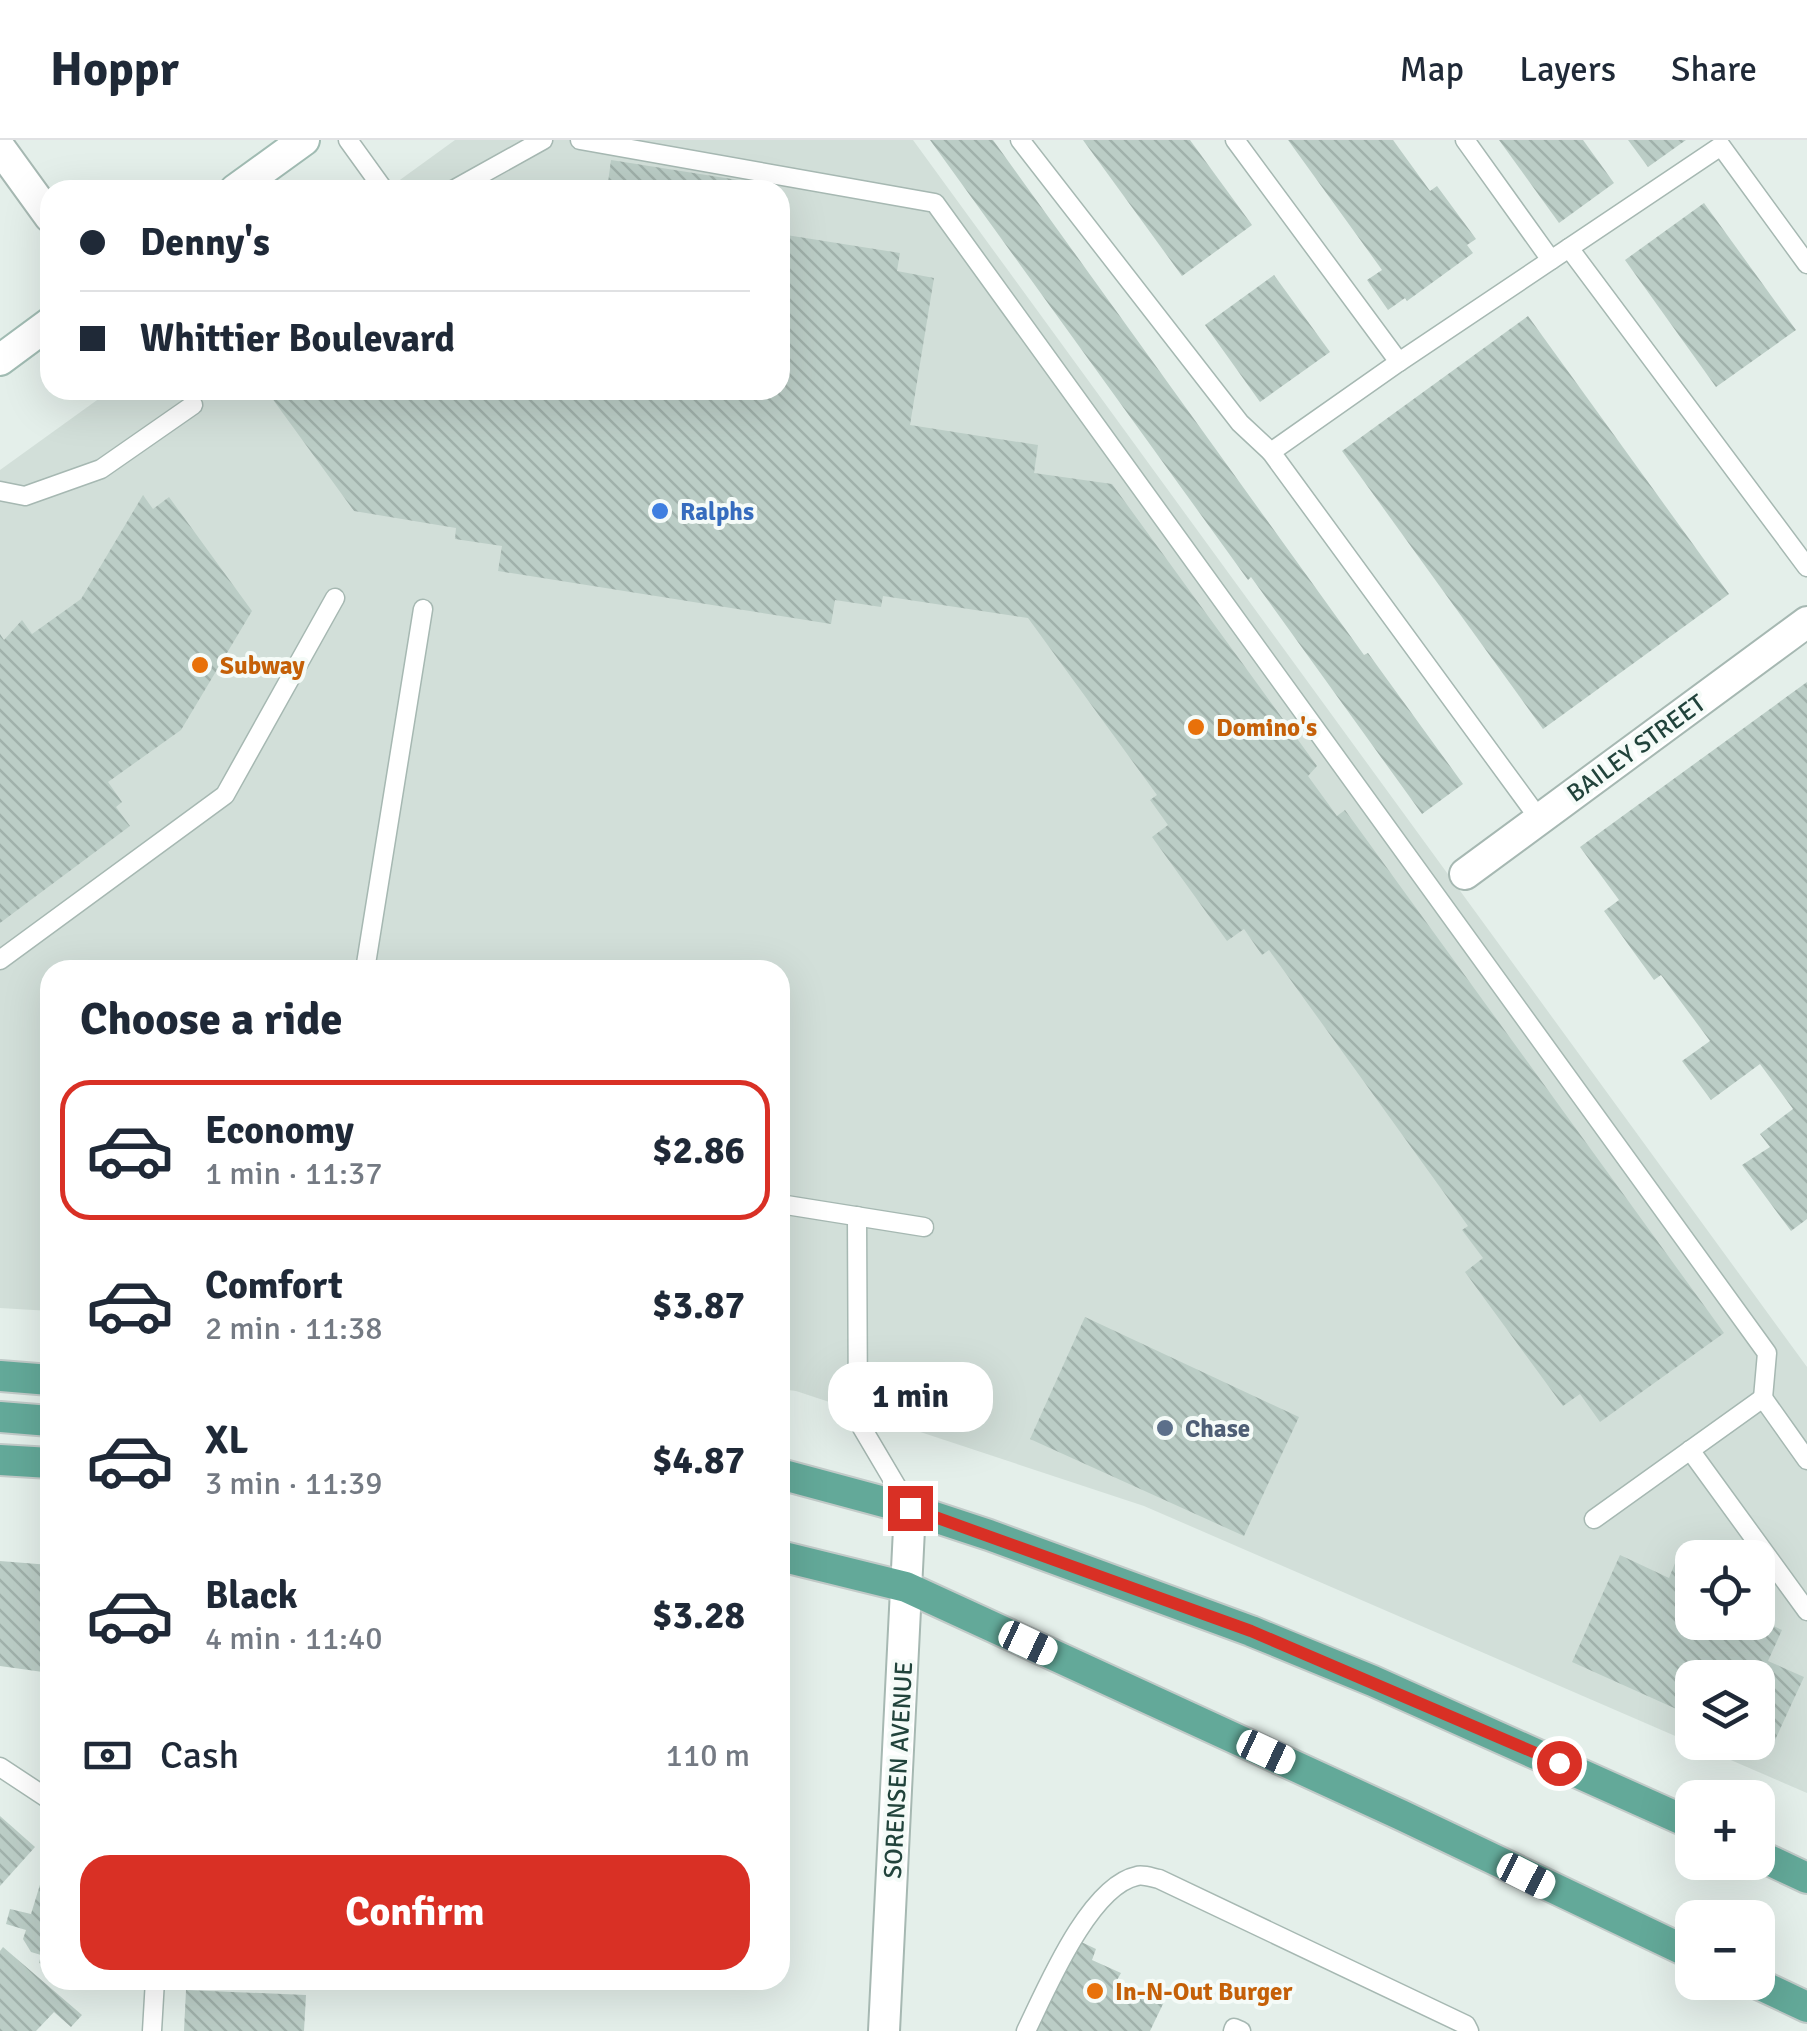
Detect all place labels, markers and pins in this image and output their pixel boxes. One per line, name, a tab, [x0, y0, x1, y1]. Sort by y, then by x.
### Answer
place label: Ralphs	[680, 496, 754, 527]
marker: Ralphs	[649, 500, 671, 522]
place label: Subway	[220, 650, 305, 681]
marker: Subway	[189, 654, 211, 676]
place label: Domino's	[1216, 712, 1317, 743]
marker: Domino's	[1185, 716, 1207, 738]
place label: Chase	[1185, 1413, 1250, 1444]
marker: Chase	[1154, 1417, 1176, 1439]
place label: In-N-Out Burger	[1115, 1976, 1293, 2007]
marker: In-N-Out Burger	[1084, 1980, 1106, 2002]

